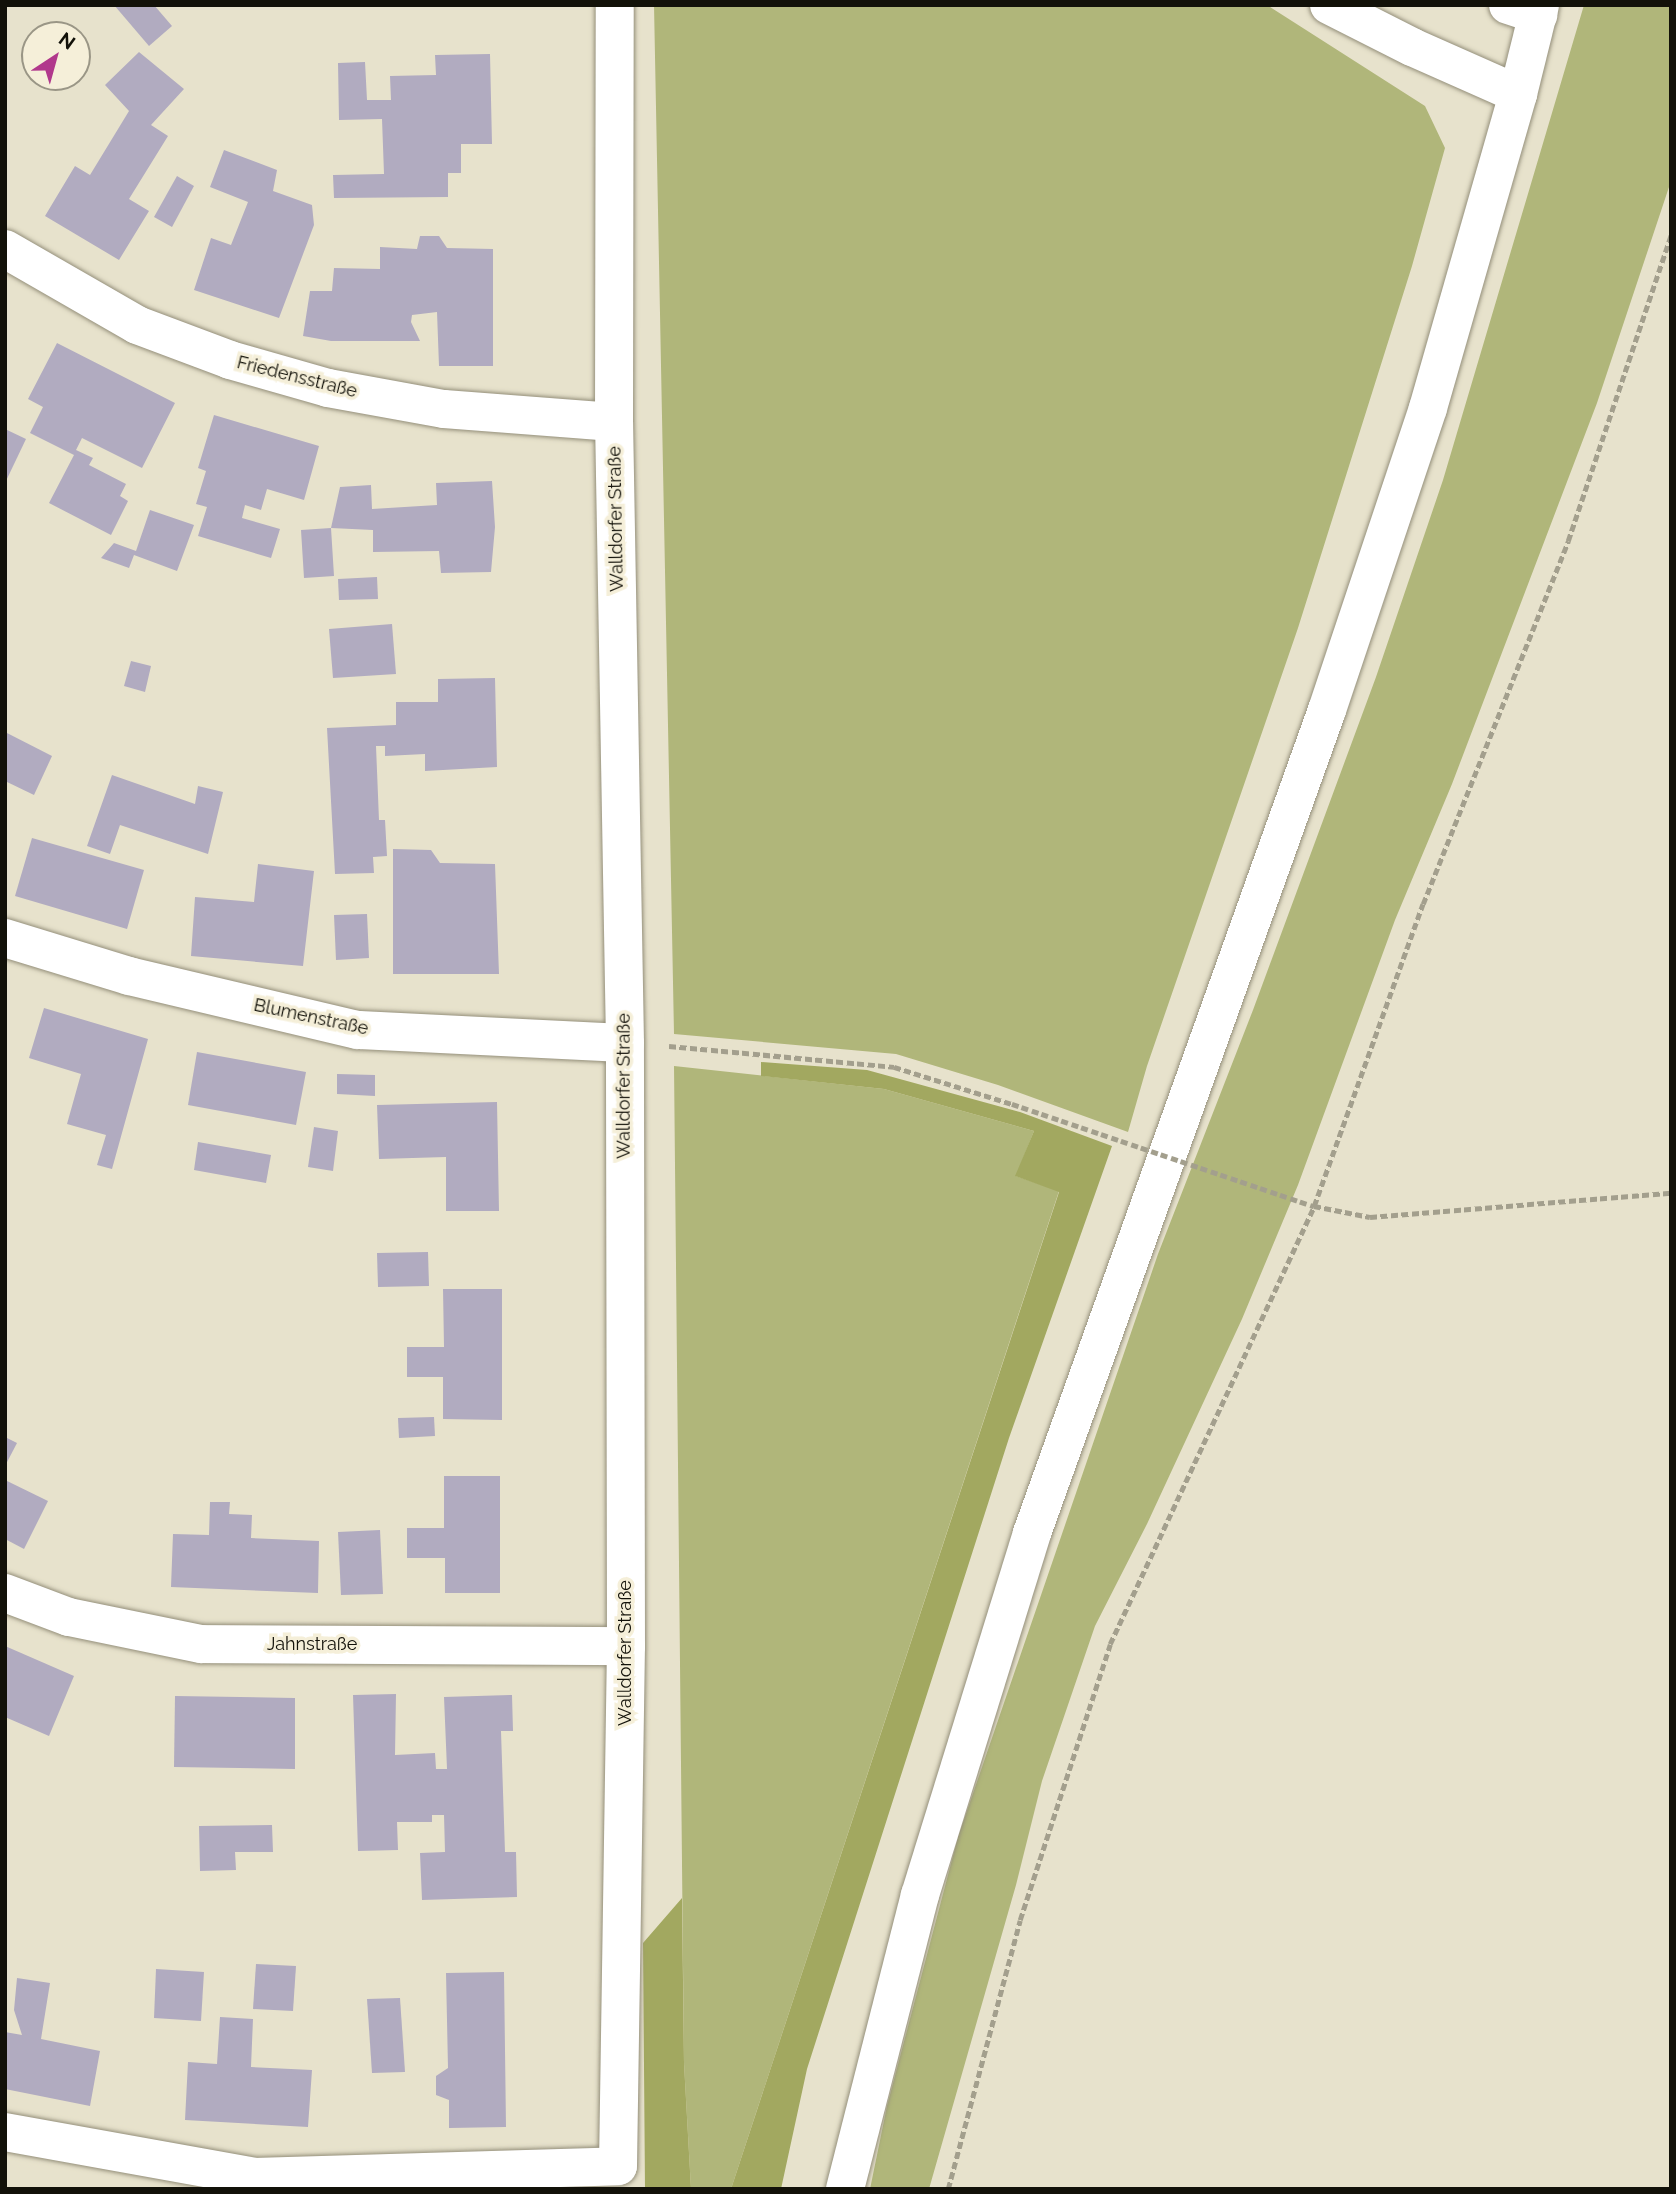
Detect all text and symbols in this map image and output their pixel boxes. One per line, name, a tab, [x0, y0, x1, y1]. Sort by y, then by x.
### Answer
north arrow	[21, 21, 91, 91]
text: N	[55, 27, 79, 54]
street label: Friedensstraße	[235, 352, 359, 402]
street label: Walldorfer Straße	[604, 446, 628, 592]
street label: Blumenstraße	[252, 994, 370, 1040]
street label: Walldorfer Straße	[613, 1013, 635, 1159]
street label: Walldorfer Straße	[614, 1580, 636, 1726]
street label: Jahnstraße	[267, 1633, 357, 1655]

